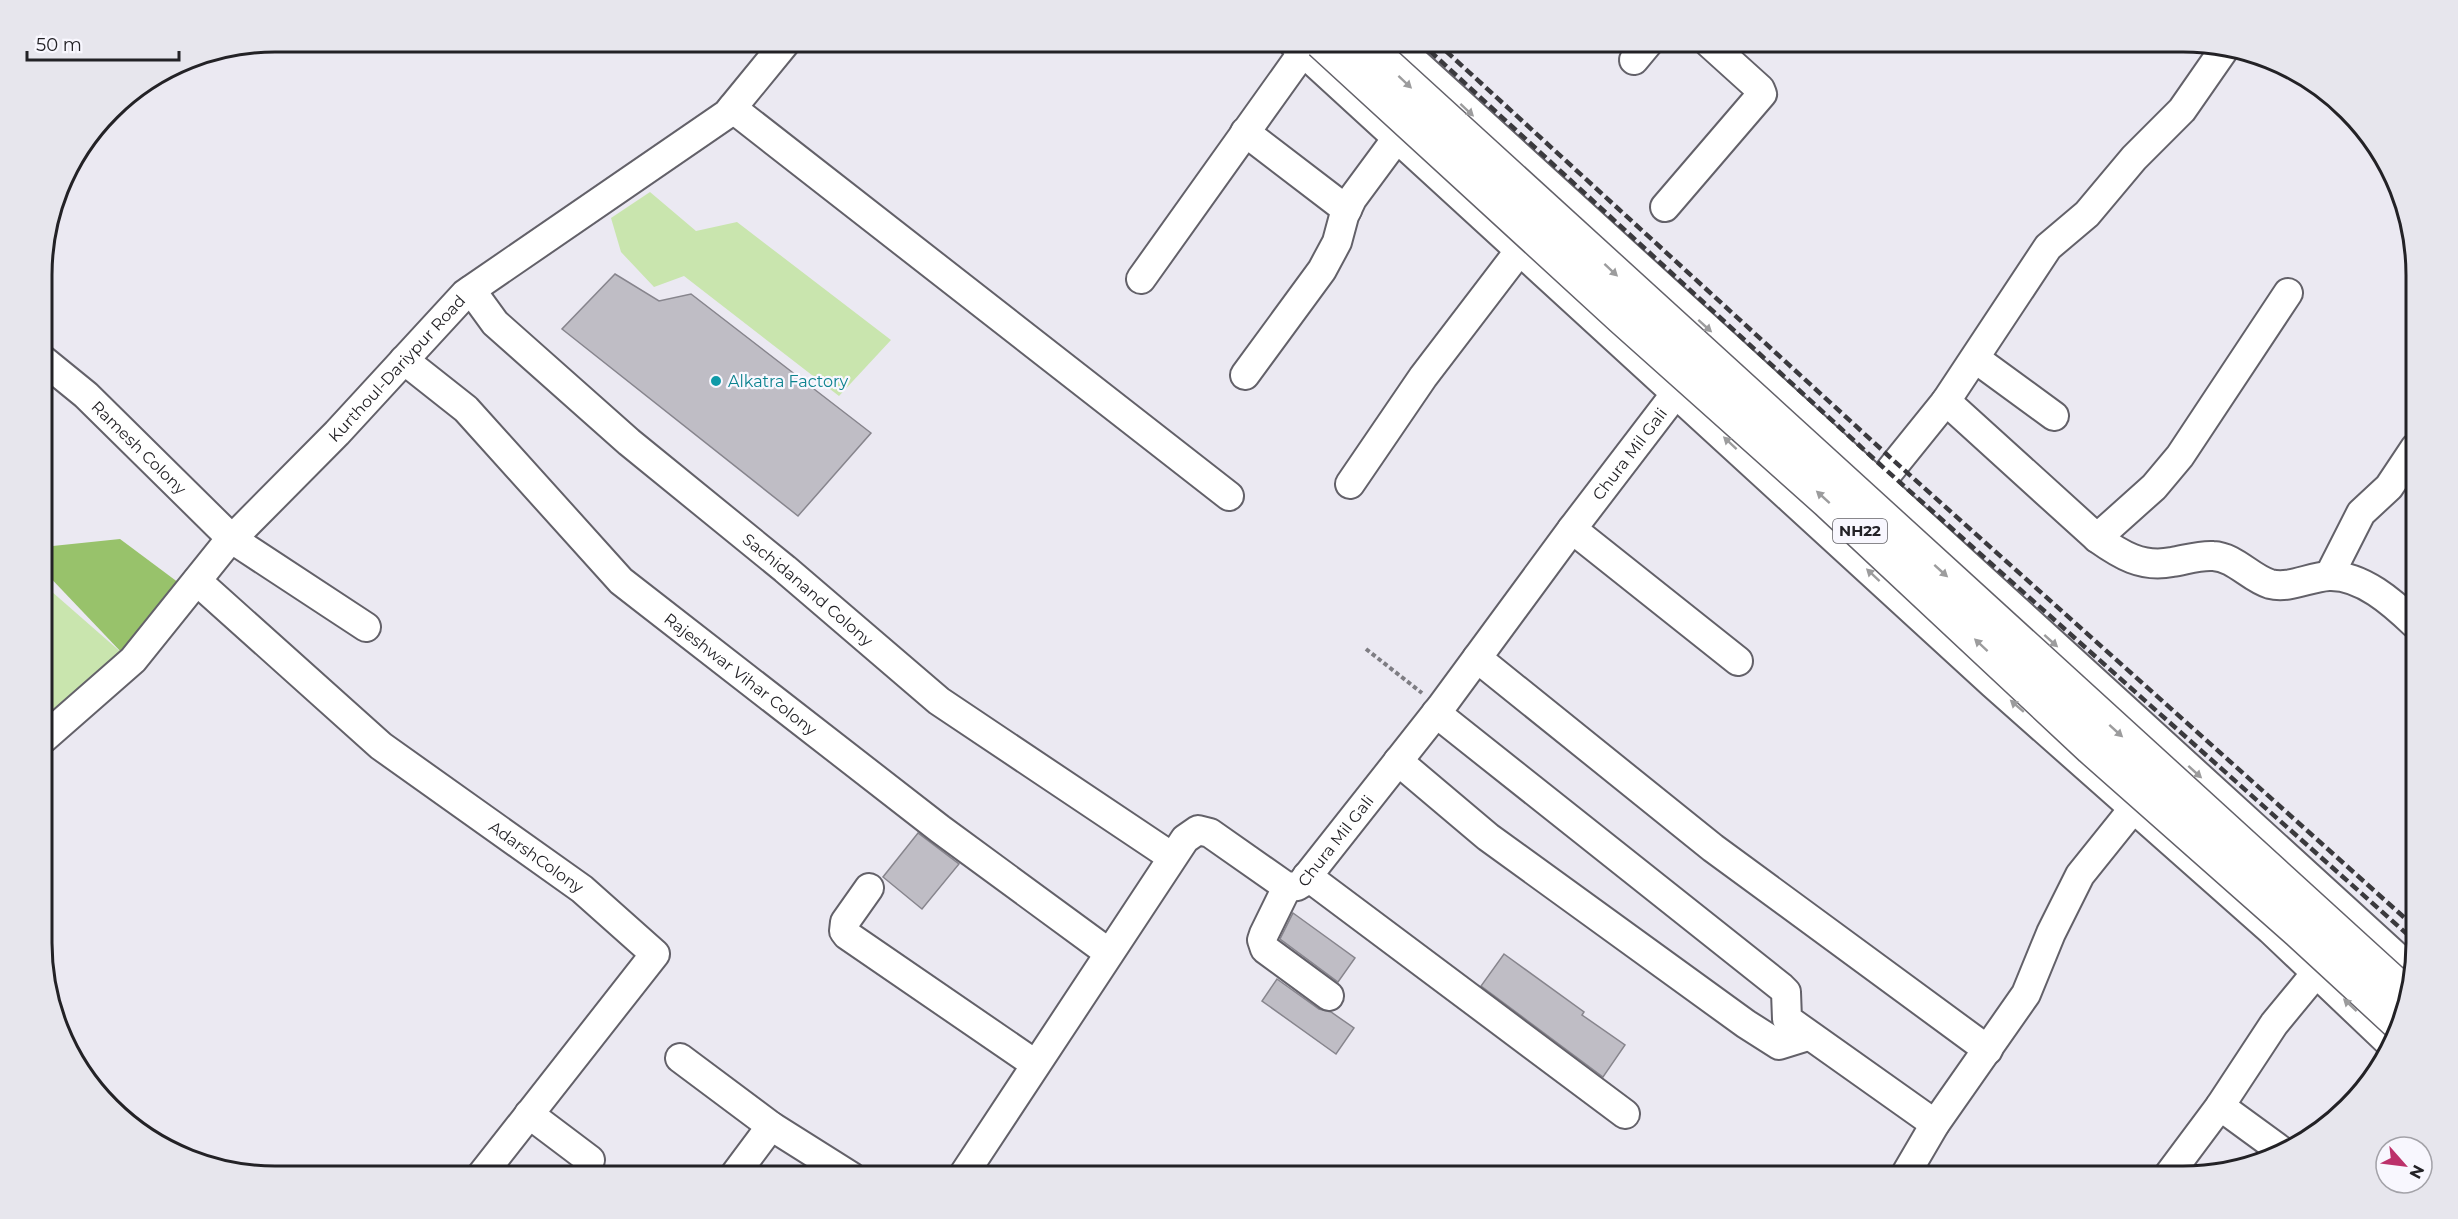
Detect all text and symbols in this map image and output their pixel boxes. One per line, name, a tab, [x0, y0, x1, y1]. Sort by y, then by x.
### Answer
scale bar	[27, 24, 178, 62]
text: 50 m	[36, 34, 82, 56]
one-way arrow	[1398, 74, 1412, 88]
one-way arrow	[1460, 103, 1475, 117]
one-way arrow	[1603, 263, 1618, 276]
street label: Kurthoul-Dariypur Road	[325, 291, 469, 446]
one-way arrow	[1697, 319, 1712, 332]
place label: Alkatra Factory	[728, 372, 848, 391]
marker: Alkatra Factory	[709, 374, 723, 388]
street label: Ramesh Colony	[88, 397, 190, 499]
street label: Chura Mil Gali	[1589, 404, 1671, 504]
one-way arrow	[1723, 436, 1737, 450]
one-way arrow	[1816, 490, 1831, 504]
road number: NH22	[1833, 519, 1887, 543]
street label: Sachidanand Colony	[739, 530, 877, 650]
one-way arrow	[1933, 564, 1948, 577]
one-way arrow	[1867, 568, 1881, 582]
street label: Rajeshwar Vihar Colony	[660, 609, 821, 740]
one-way arrow	[2043, 634, 2058, 647]
one-way arrow	[1974, 638, 1989, 652]
one-way arrow	[2010, 700, 2025, 713]
one-way arrow	[2109, 724, 2124, 738]
one-way arrow	[2188, 765, 2203, 779]
street label: Chura Mil Gali	[1294, 792, 1378, 890]
street label: AdarshColony	[485, 817, 587, 897]
one-way arrow	[2343, 999, 2358, 1012]
north arrow	[2374, 1135, 2434, 1195]
text: N	[2405, 1162, 2428, 1182]

